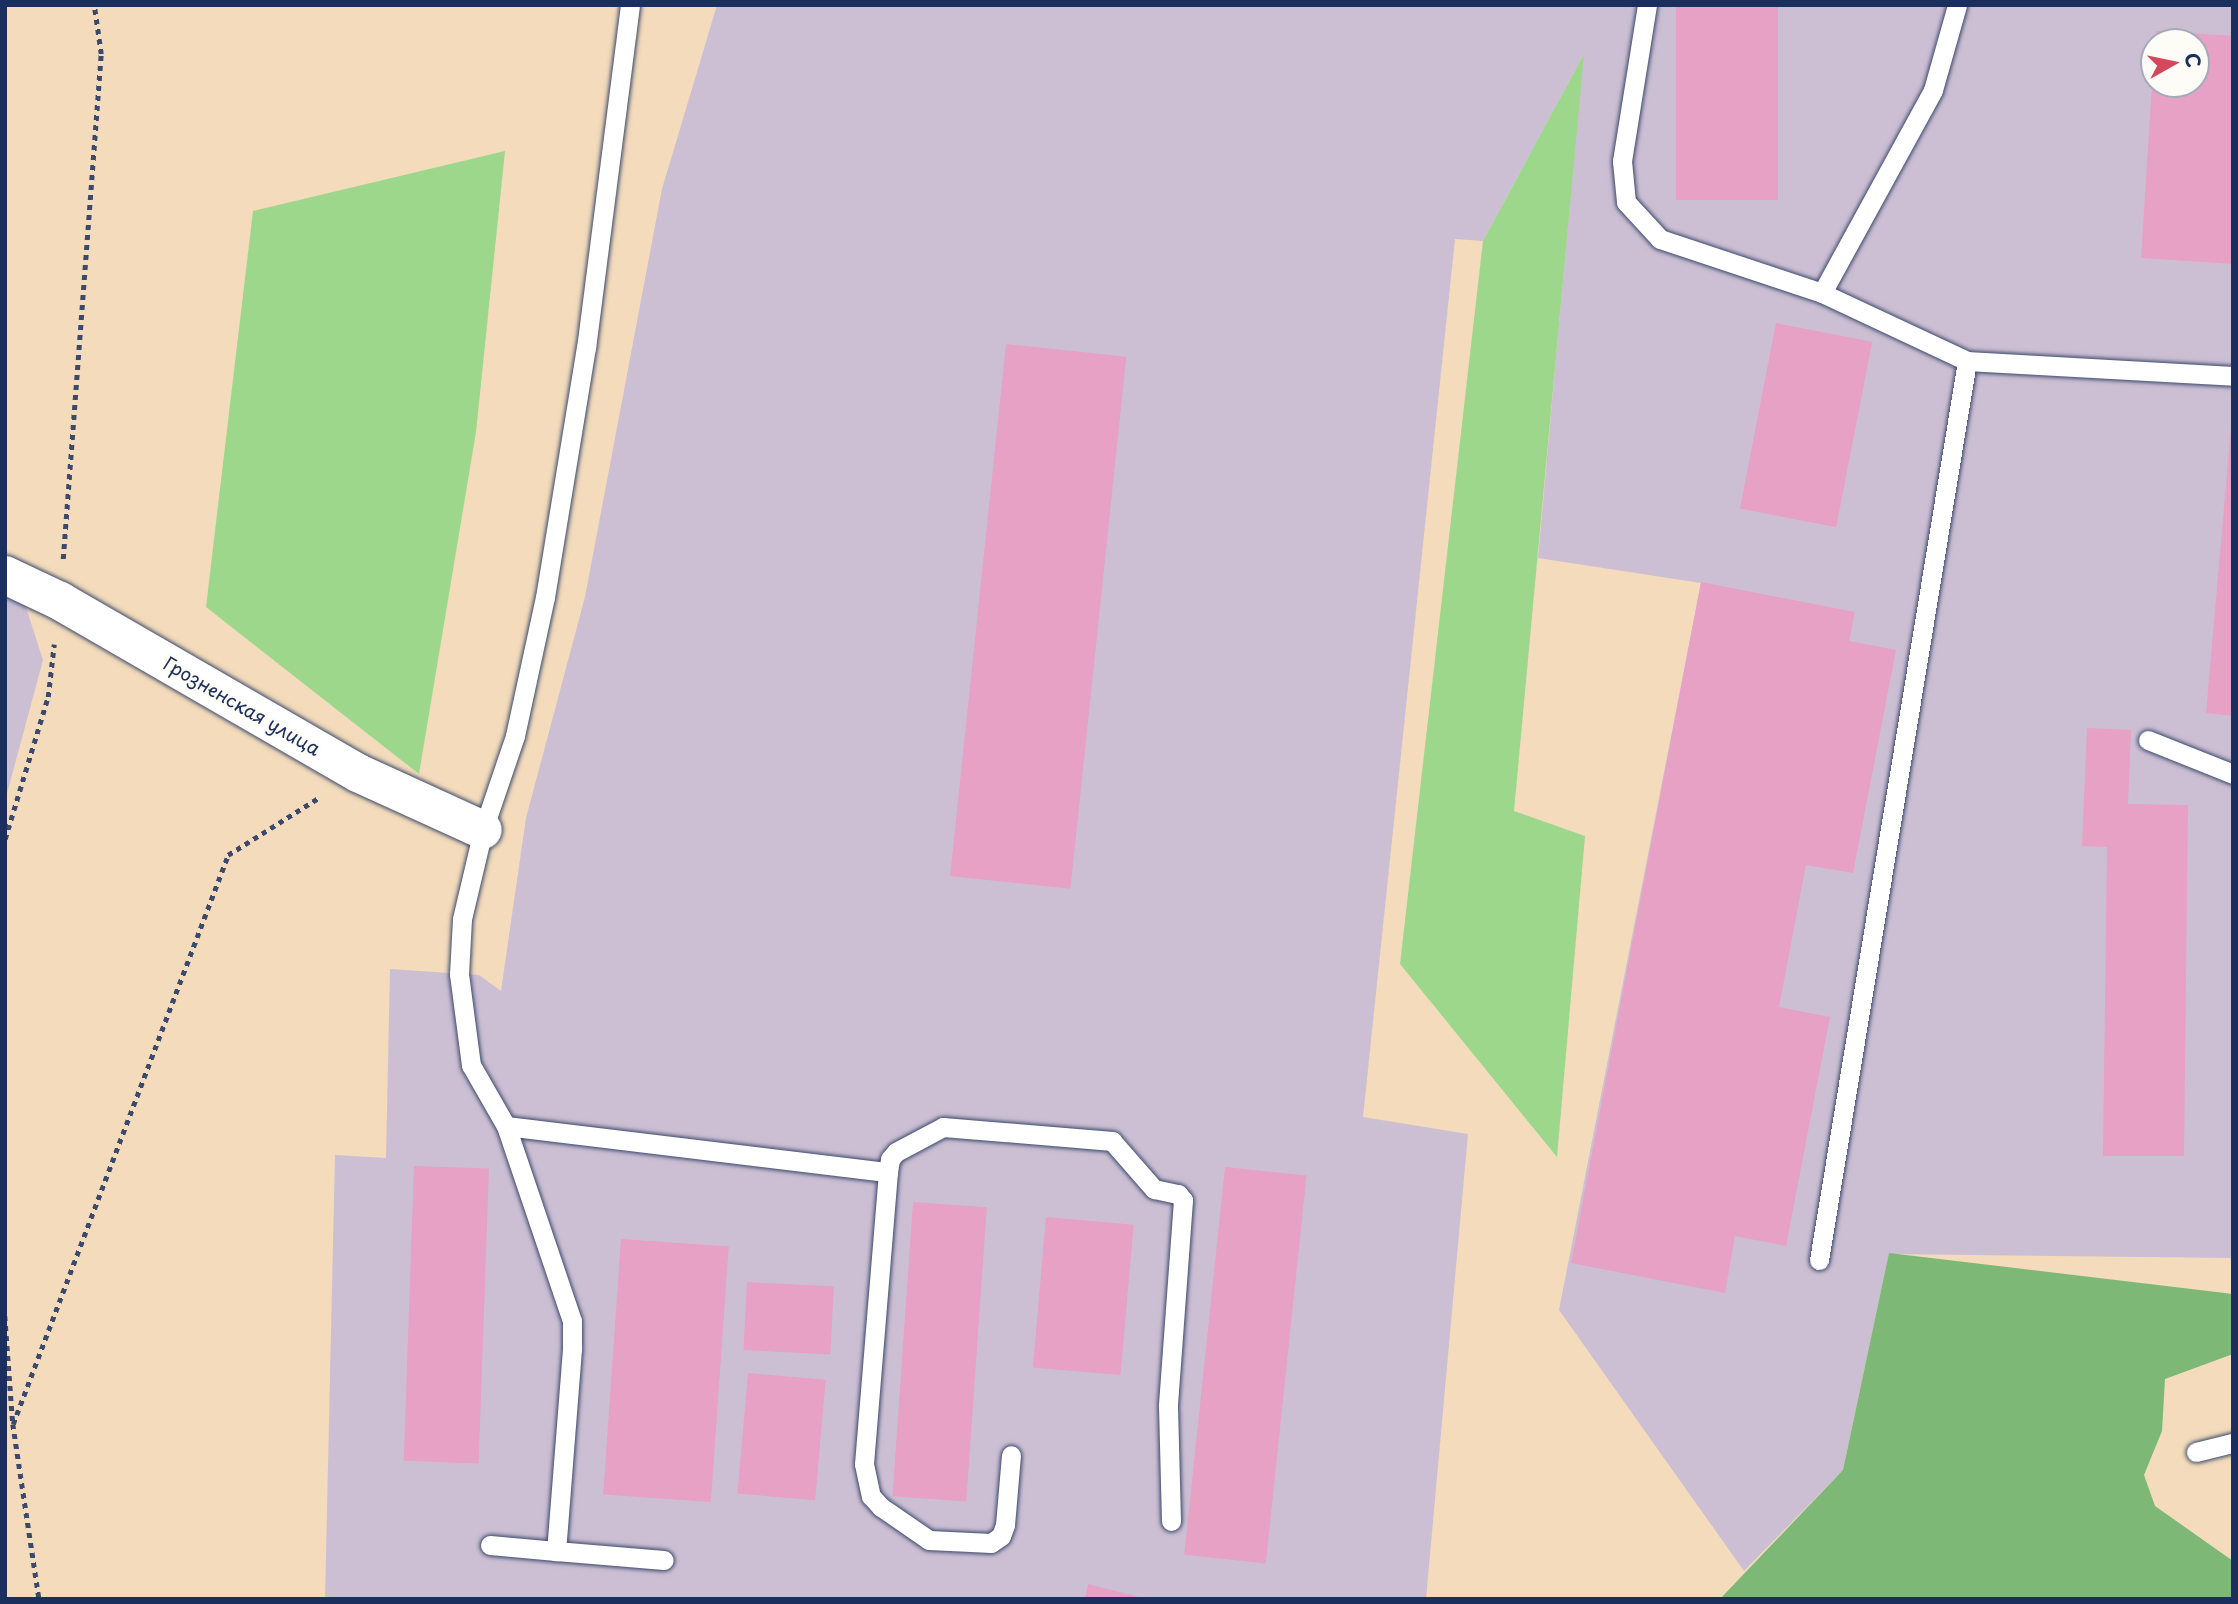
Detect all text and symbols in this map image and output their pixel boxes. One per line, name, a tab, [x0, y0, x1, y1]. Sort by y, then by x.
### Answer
north arrow	[2140, 28, 2210, 98]
text: С	[2179, 51, 2209, 69]
street label: Грозненская улица	[159, 652, 325, 760]

